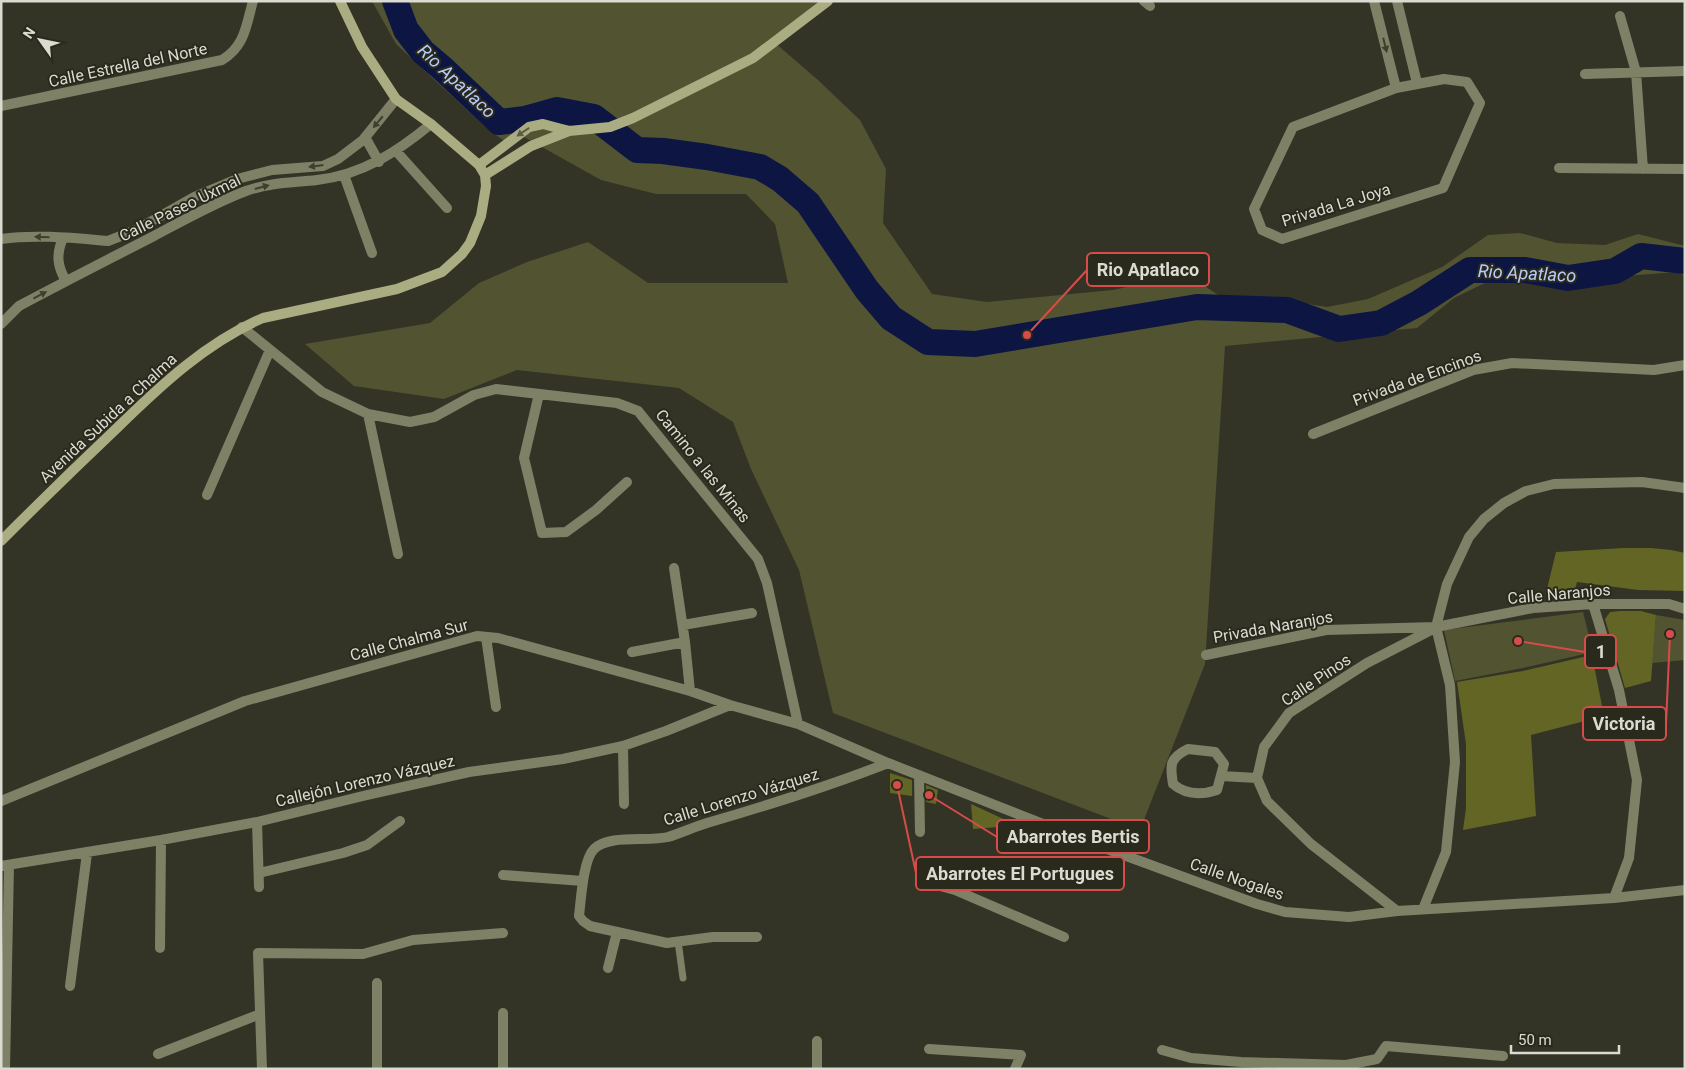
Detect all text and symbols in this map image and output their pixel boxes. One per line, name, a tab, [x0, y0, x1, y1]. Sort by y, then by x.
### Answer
north arrow	[15, 15, 65, 65]
text: N	[20, 24, 39, 41]
one-way arrow	[1381, 37, 1389, 52]
street label: Calle Estrella del Norte	[47, 39, 209, 91]
water label: Rio Apatlaco	[414, 40, 500, 122]
one-way arrow	[372, 115, 383, 128]
one-way arrow	[516, 127, 530, 137]
one-way arrow	[308, 162, 324, 170]
street label: Calle Paseo Uxmal	[116, 170, 244, 246]
street label: Privada La Joya	[1279, 179, 1393, 231]
one-way arrow	[254, 182, 269, 190]
one-way arrow	[34, 233, 50, 241]
callout: Rio Apatlaco	[1087, 253, 1209, 286]
text: Rio Apatlaco	[1097, 259, 1199, 280]
water label: Rio Apatlaco	[1477, 260, 1577, 286]
one-way arrow	[33, 291, 47, 299]
street label: Privada de Encinos	[1350, 346, 1484, 410]
street label: Avenida Subida a Chalma	[35, 349, 181, 487]
street label: Camino a las Minas	[652, 406, 754, 526]
street label: Calle Naranjos	[1507, 580, 1611, 608]
street label: Privada Naranjos	[1212, 607, 1334, 647]
street label: Calle Chalma Sur	[348, 615, 471, 665]
callout: 1	[1585, 635, 1616, 668]
text: 1	[1596, 641, 1606, 662]
street label: Calle Pinos	[1278, 650, 1354, 710]
callout: Victoria	[1583, 707, 1666, 740]
text: Victoria	[1593, 713, 1656, 734]
street label: Callejón Lorenzo Vázquez	[274, 751, 456, 811]
street label: Calle Lorenzo Vázquez	[661, 764, 821, 830]
callout: Abarrotes Bertis	[997, 820, 1149, 853]
text: Abarrotes Bertis	[1007, 826, 1139, 847]
street label: Calle Nogales	[1187, 854, 1287, 904]
callout: Abarrotes El Portugues	[916, 857, 1124, 890]
text: Abarrotes El Portugues	[926, 863, 1114, 884]
scale bar	[1511, 1022, 1618, 1054]
text: 50 m	[1518, 1031, 1552, 1049]

